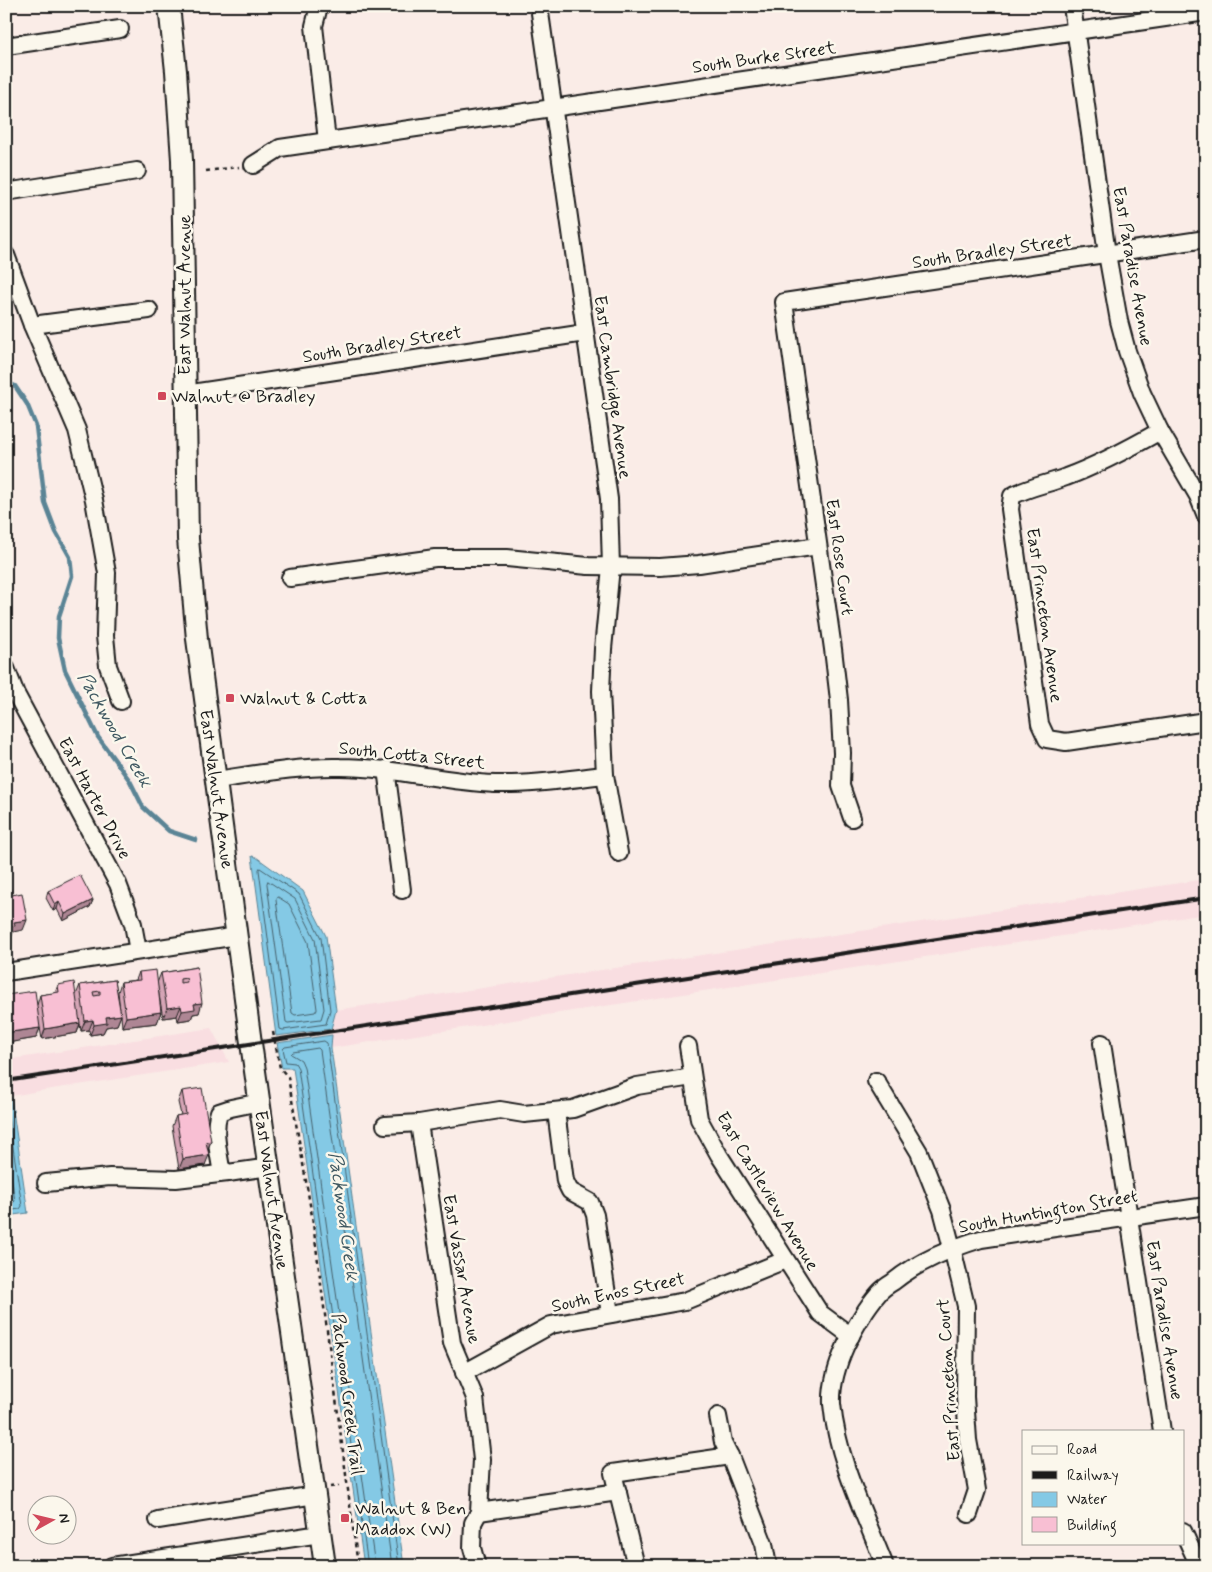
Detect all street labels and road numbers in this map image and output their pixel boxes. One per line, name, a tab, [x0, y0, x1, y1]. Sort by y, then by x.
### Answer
street label: South Burke Street	[691, 36, 838, 80]
street label: East Paradise Avenue	[1106, 185, 1158, 348]
street label: East Walnut Avenue	[173, 215, 197, 375]
street label: South Bradley Street	[911, 229, 1074, 275]
street label: East Cambridge Avenue	[586, 294, 637, 481]
street label: South Bradley Street	[301, 321, 464, 369]
street label: East Rose Court	[819, 497, 859, 617]
street label: East Princeton Avenue	[1020, 526, 1068, 704]
street label: East Walnut Avenue	[193, 708, 239, 870]
street label: East Harter Drive	[52, 733, 136, 864]
street label: South Cotta Street	[338, 736, 487, 776]
street label: East Castleview Avenue	[710, 1108, 824, 1276]
street label: East Walnut Avenue	[248, 1109, 294, 1271]
street label: South Huntington Street	[957, 1184, 1140, 1242]
street label: East Vassar Avenue	[436, 1193, 486, 1346]
street label: East Paradise Avenue	[1140, 1239, 1188, 1402]
street label: South Enos Street	[549, 1267, 687, 1319]
street label: East Princeton Court	[931, 1298, 967, 1462]
street label: Packwood Creek Trail	[325, 1312, 369, 1476]

